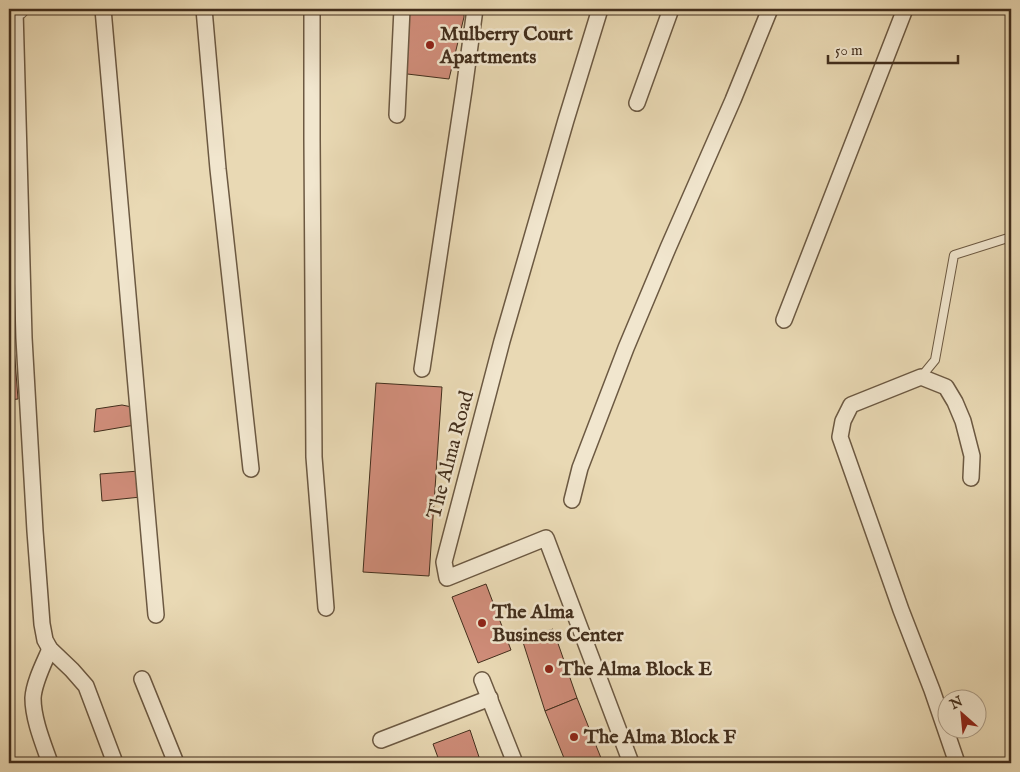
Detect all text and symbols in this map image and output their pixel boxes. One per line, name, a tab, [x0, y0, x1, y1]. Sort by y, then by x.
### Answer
place label: Mulberry Court Apartments	[439, 22, 573, 70]
scale bar	[828, 32, 958, 64]
marker: Mulberry Court Apartments	[424, 39, 436, 51]
text: 50 m	[835, 41, 863, 60]
street label: The Alma Road	[422, 388, 480, 522]
place label: The Alma Business Center	[491, 600, 624, 648]
marker: The Alma Business Center	[476, 617, 488, 629]
place label: The Alma Block E	[558, 657, 712, 682]
marker: The Alma Block E	[543, 663, 555, 675]
north arrow	[938, 690, 988, 740]
text: N	[946, 693, 966, 715]
place label: The Alma Block F	[583, 725, 736, 750]
marker: The Alma Block F	[568, 731, 580, 743]

